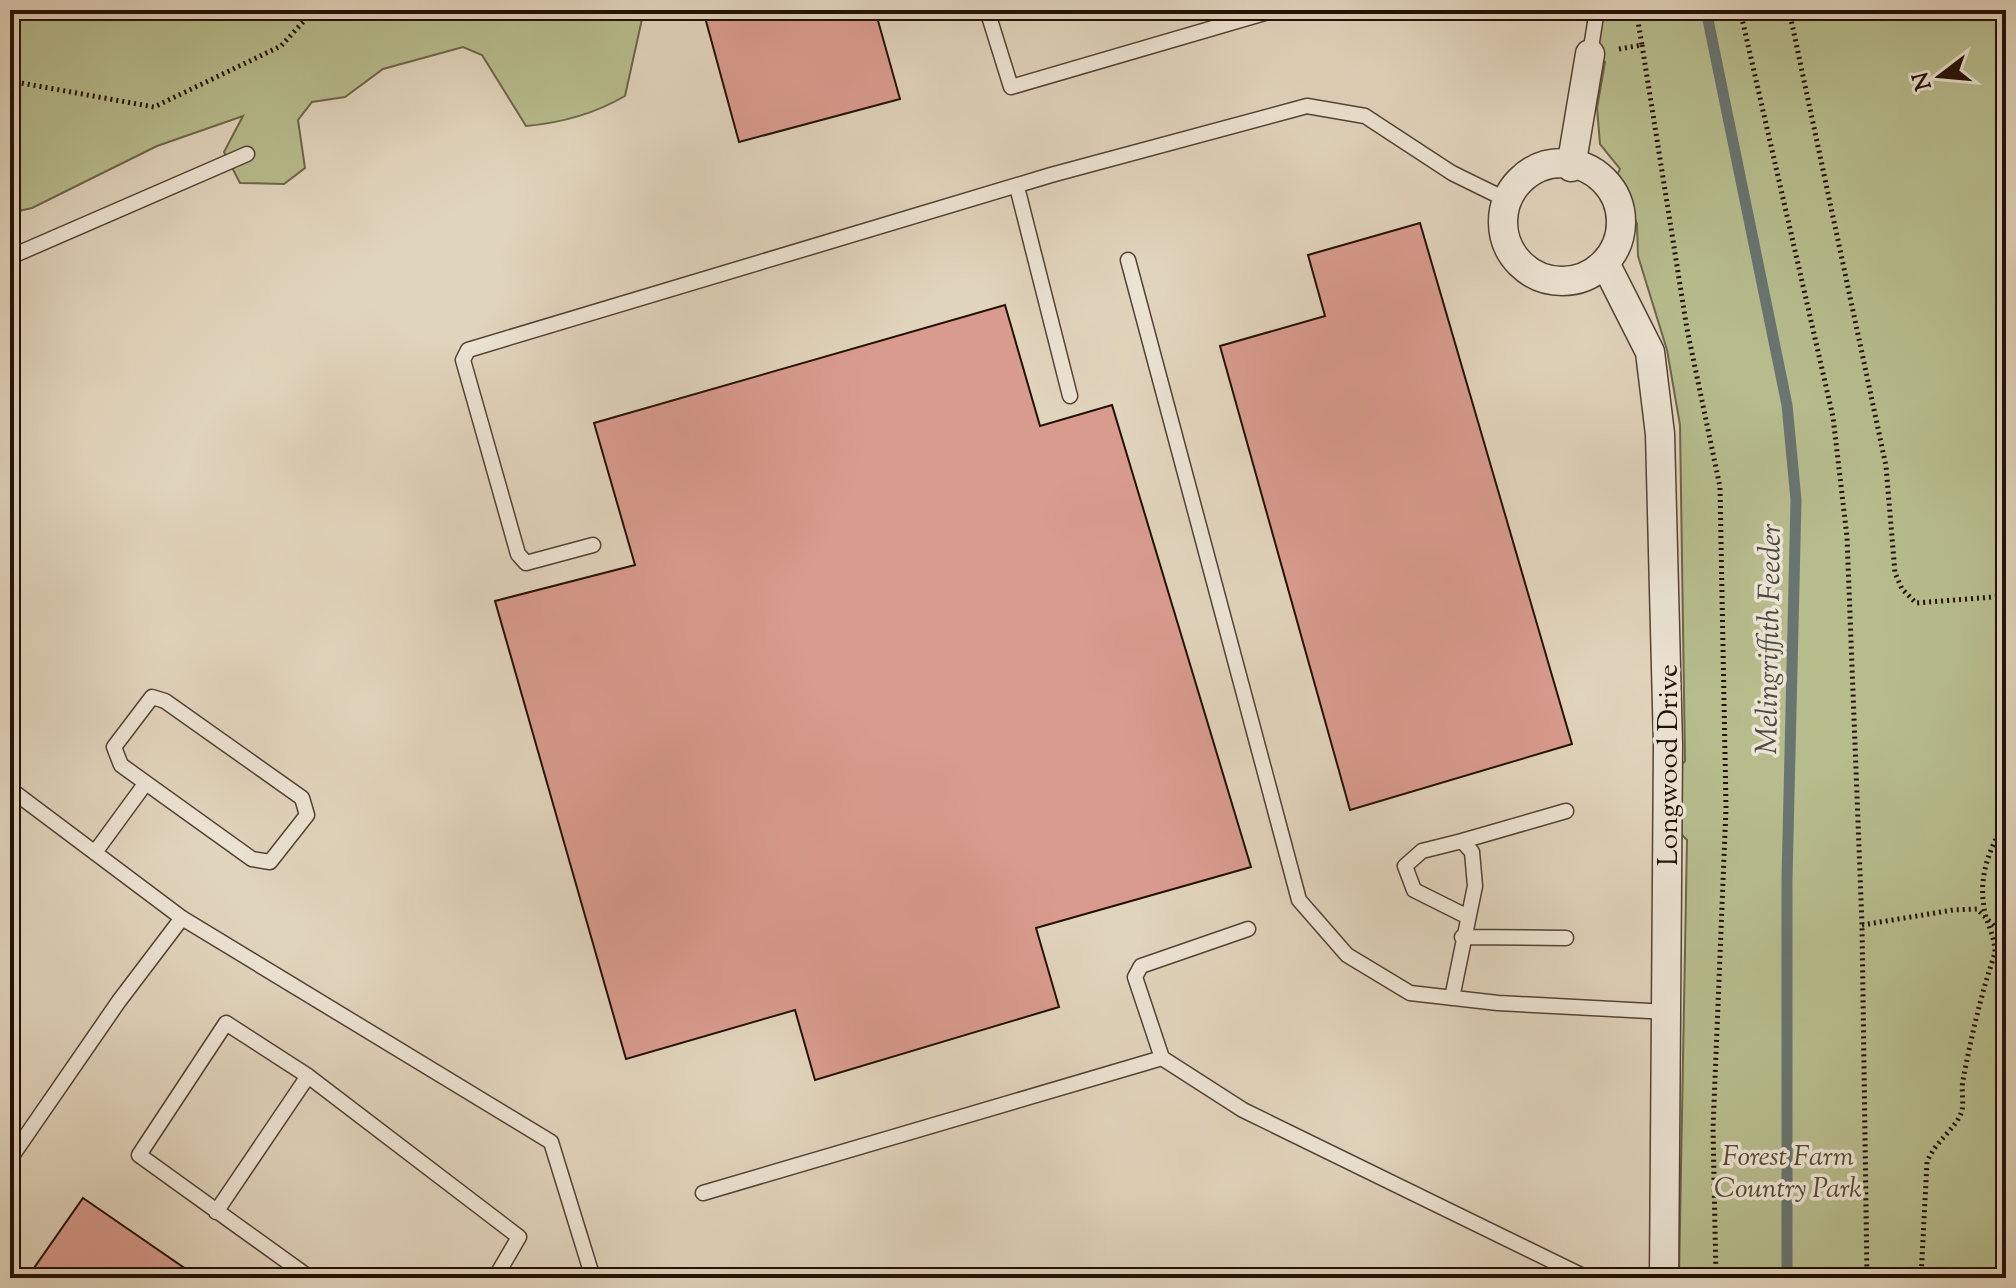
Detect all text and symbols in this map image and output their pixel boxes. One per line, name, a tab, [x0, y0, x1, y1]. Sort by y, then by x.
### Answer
north arrow	[1900, 36, 1980, 116]
text: N	[1906, 67, 1941, 94]
water label: Melingriffith Feeder	[1747, 523, 1794, 755]
street label: Longwood Drive	[1650, 664, 1690, 866]
park label: Forest Farm Country Park	[1714, 1138, 1862, 1210]

